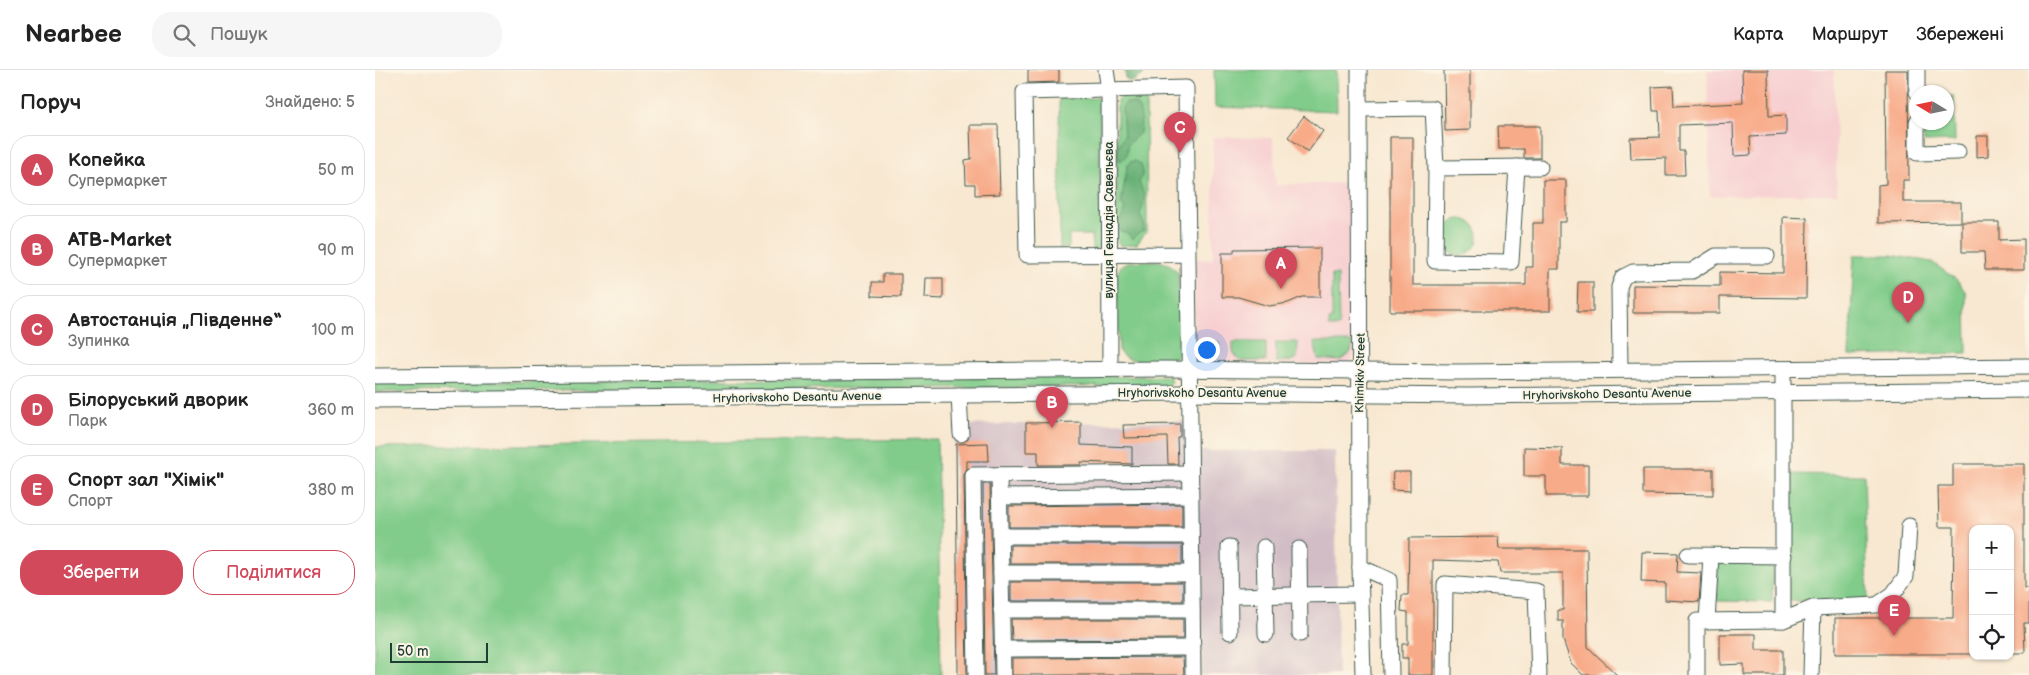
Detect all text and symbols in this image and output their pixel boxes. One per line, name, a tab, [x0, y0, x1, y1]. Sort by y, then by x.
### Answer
search box	[152, 12, 502, 57]
text: Nearbee	[25, 20, 122, 49]
icon: search	[170, 21, 198, 49]
text: Пошук	[210, 23, 268, 46]
text: Карта	[1733, 24, 1784, 45]
text: Маршрут	[1812, 24, 1888, 45]
text: Збережені	[1916, 24, 2004, 45]
north arrow	[1909, 85, 1954, 130]
text: Поруч	[20, 90, 81, 115]
text: Знайдено: 5	[265, 93, 355, 112]
pin: C	[1164, 112, 1196, 153]
street label: вулиця Геннадія Савельєва	[1102, 142, 1117, 298]
text: Копейка	[68, 149, 145, 172]
text: A	[32, 161, 42, 180]
text: 50 m	[318, 161, 354, 180]
text: Супермаркет	[68, 172, 167, 191]
text: ATB-Market	[68, 229, 172, 252]
text: B	[31, 241, 43, 260]
text: 90 m	[318, 241, 354, 260]
pin: A	[1265, 248, 1297, 289]
text: Супермаркет	[68, 252, 167, 271]
pin: D	[1892, 282, 1924, 323]
text: Автостанція „Південне“	[68, 309, 282, 332]
text: C	[31, 321, 43, 340]
text: 100 m	[311, 321, 354, 340]
text: Зупинка	[68, 332, 130, 351]
street label: Khimikiv Street	[1352, 333, 1369, 413]
your location	[1194, 337, 1220, 363]
street label: Hryhorivskoho Desantu Avenue	[1117, 386, 1287, 401]
street label: Hryhorivskoho Desantu Avenue	[1522, 386, 1692, 403]
pin: B	[1036, 387, 1068, 428]
text: Білоруський дворик	[68, 389, 248, 412]
street label: Hryhorivskoho Desantu Avenue	[712, 389, 882, 406]
text: D	[31, 401, 43, 420]
text: 360 m	[307, 401, 354, 420]
text: Парк	[68, 412, 107, 431]
text: Спорт зал "Хімік"	[68, 469, 224, 492]
text: E	[32, 481, 42, 500]
text: 380 m	[308, 481, 354, 500]
text: Спорт	[68, 492, 113, 511]
map controls	[1969, 525, 2014, 660]
button: +	[1969, 525, 2014, 570]
button: Зберегти	[20, 550, 183, 595]
button: Поділитися	[193, 550, 355, 595]
button: −	[1969, 570, 2014, 615]
pin: E	[1878, 595, 1910, 636]
button: locate	[1969, 615, 2014, 660]
scale bar	[390, 640, 487, 663]
text: 50 m	[397, 643, 429, 660]

